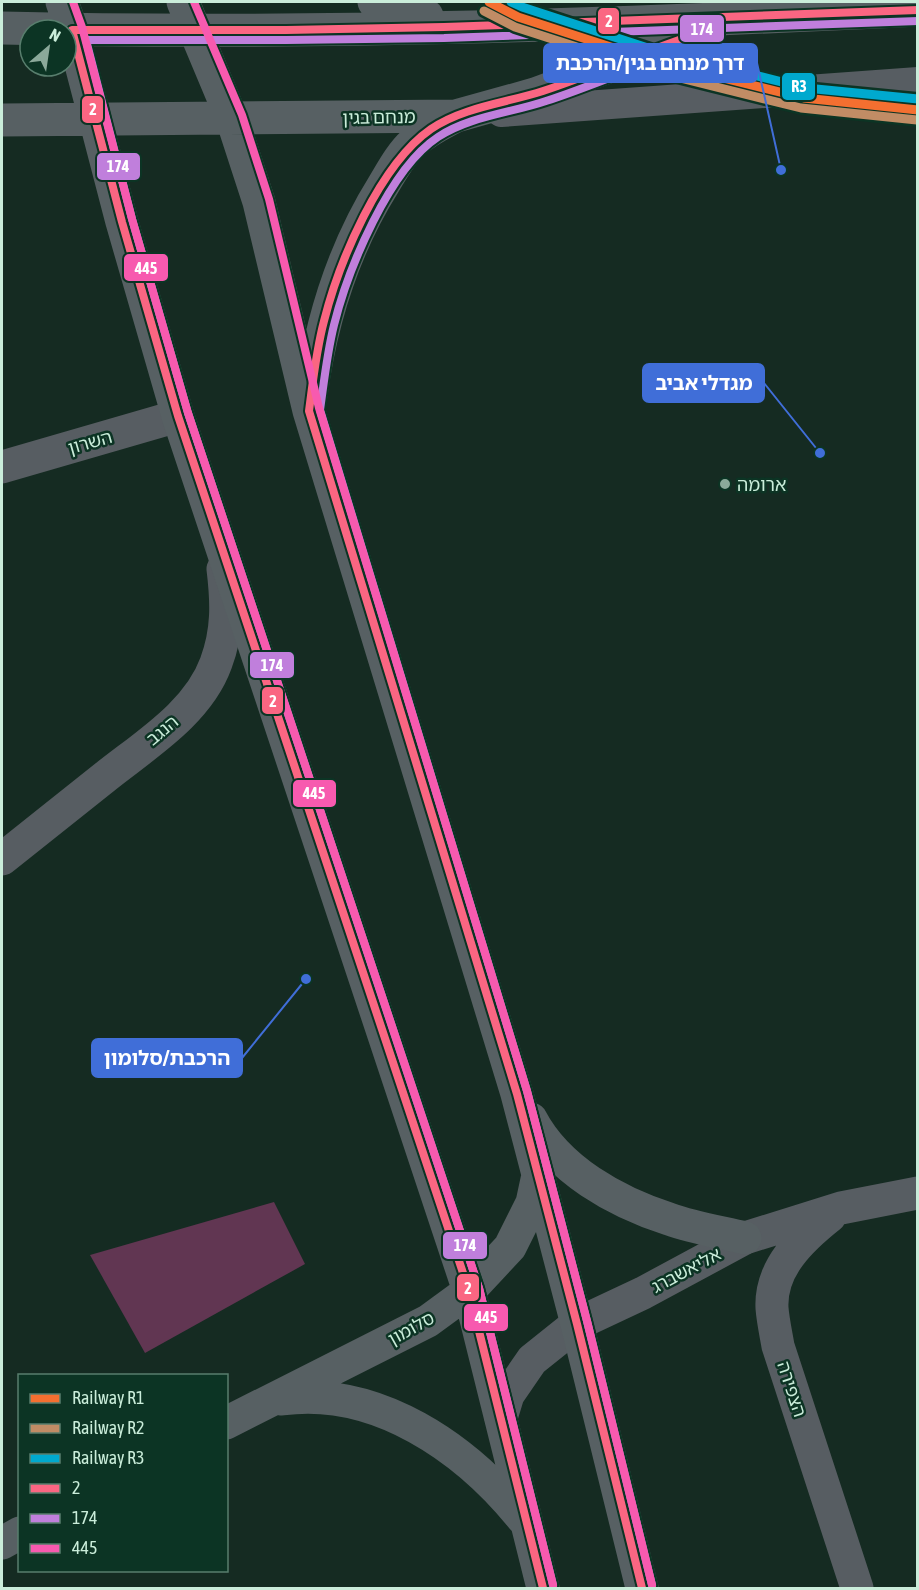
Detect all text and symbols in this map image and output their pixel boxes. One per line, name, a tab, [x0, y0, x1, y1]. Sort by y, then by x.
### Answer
line badge: 2	[597, 7, 620, 35]
text: 2	[605, 12, 613, 30]
line badge: 174	[679, 14, 725, 43]
north arrow	[18, 18, 78, 78]
text: 174	[691, 20, 714, 38]
text: N	[47, 25, 64, 45]
callout: דרך מנחם בגין/הרכבת	[544, 44, 757, 82]
text: דרך מנחם בגין/הרכבת	[556, 51, 744, 74]
line badge: R3	[781, 72, 816, 101]
text: R3	[791, 77, 807, 95]
line badge: 2	[81, 95, 104, 124]
text: 2	[89, 100, 97, 118]
street label: מנחם בגין	[342, 106, 416, 128]
line badge: 174	[96, 152, 141, 181]
text: 174	[107, 157, 130, 175]
line badge: 445	[123, 253, 169, 282]
text: 445	[134, 259, 158, 277]
callout: מגדלי אביב	[643, 364, 764, 402]
text: מגדלי אביב	[656, 371, 752, 394]
street label: השרון	[65, 426, 115, 458]
place label: ארומה	[737, 474, 786, 495]
marker: ארומה	[718, 477, 732, 491]
line badge: 174	[249, 651, 295, 679]
text: 174	[261, 656, 284, 674]
line badge: 2	[261, 686, 284, 715]
text: 2	[269, 692, 277, 710]
street label: הנגב	[142, 711, 182, 749]
line badge: 445	[292, 779, 337, 808]
text: 445	[302, 784, 326, 802]
callout: הרכבת/סלומון	[92, 1039, 242, 1077]
text: הרכבת/סלומון	[104, 1046, 230, 1069]
line badge: 174	[442, 1231, 488, 1260]
text: 174	[454, 1236, 477, 1254]
street label: אליאשברג	[648, 1243, 724, 1297]
line badge: 2	[456, 1273, 480, 1302]
text: 2	[464, 1279, 472, 1297]
line badge: 445	[463, 1303, 509, 1332]
street label: סלומון	[384, 1307, 438, 1349]
text: 445	[474, 1308, 498, 1326]
street label: הצפירה	[773, 1359, 811, 1419]
legend	[18, 1374, 228, 1572]
text: Railway R1	[72, 1387, 144, 1408]
text: Railway R2	[72, 1417, 144, 1438]
text: Railway R3	[72, 1447, 144, 1468]
text: 2	[72, 1477, 80, 1498]
text: 174	[72, 1507, 97, 1528]
text: 445	[72, 1537, 97, 1558]

